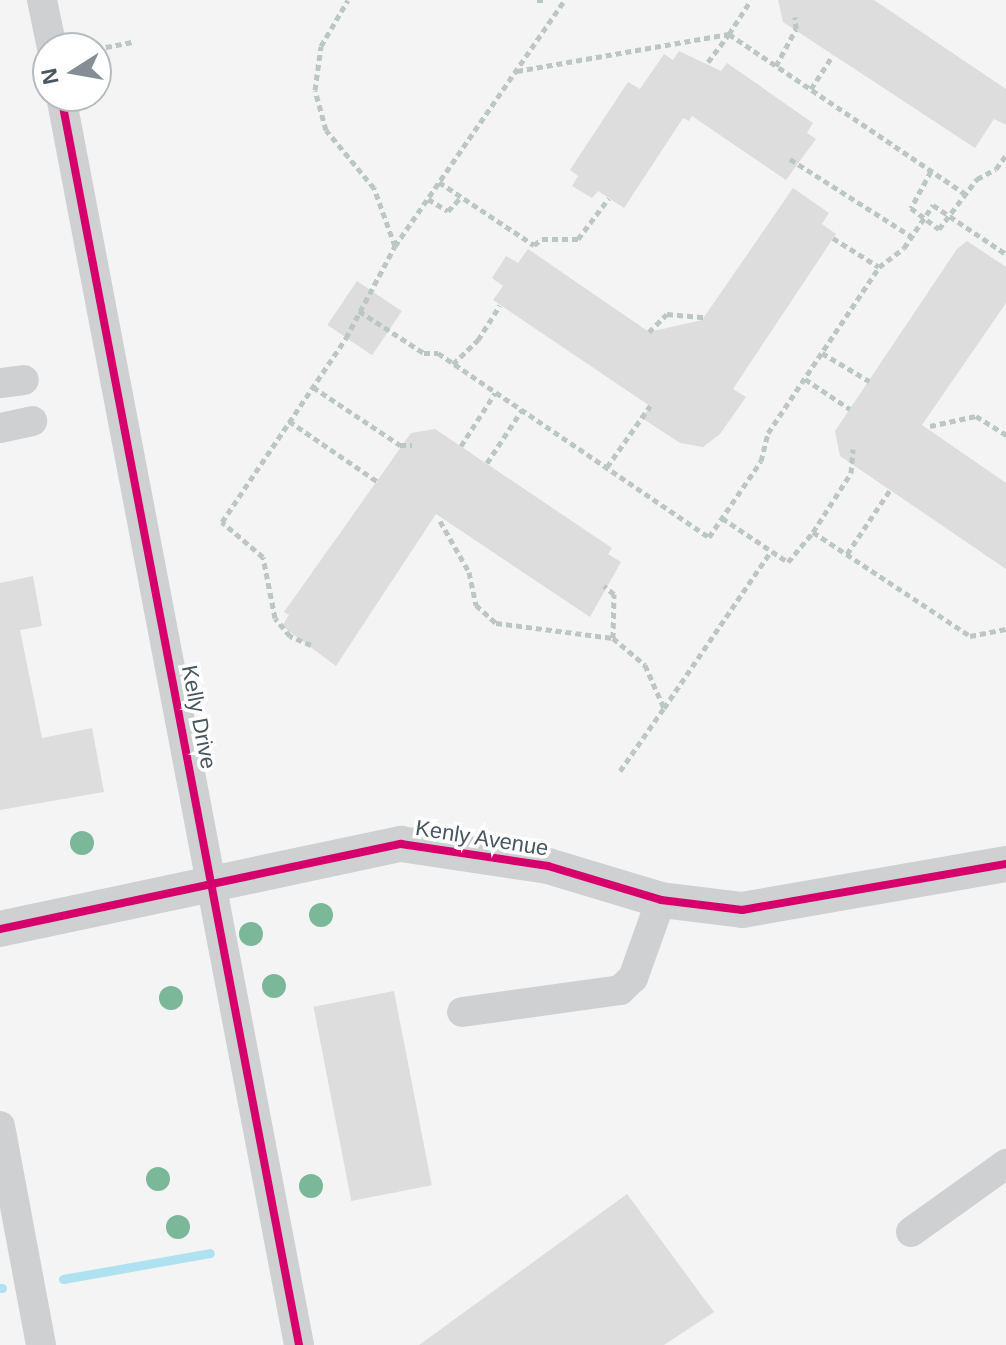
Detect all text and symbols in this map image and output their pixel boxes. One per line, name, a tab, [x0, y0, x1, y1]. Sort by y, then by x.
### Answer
north arrow	[32, 32, 112, 112]
text: N	[36, 66, 64, 86]
street label: Kelly Drive	[176, 663, 222, 771]
street label: Kenly Avenue	[413, 814, 551, 862]

